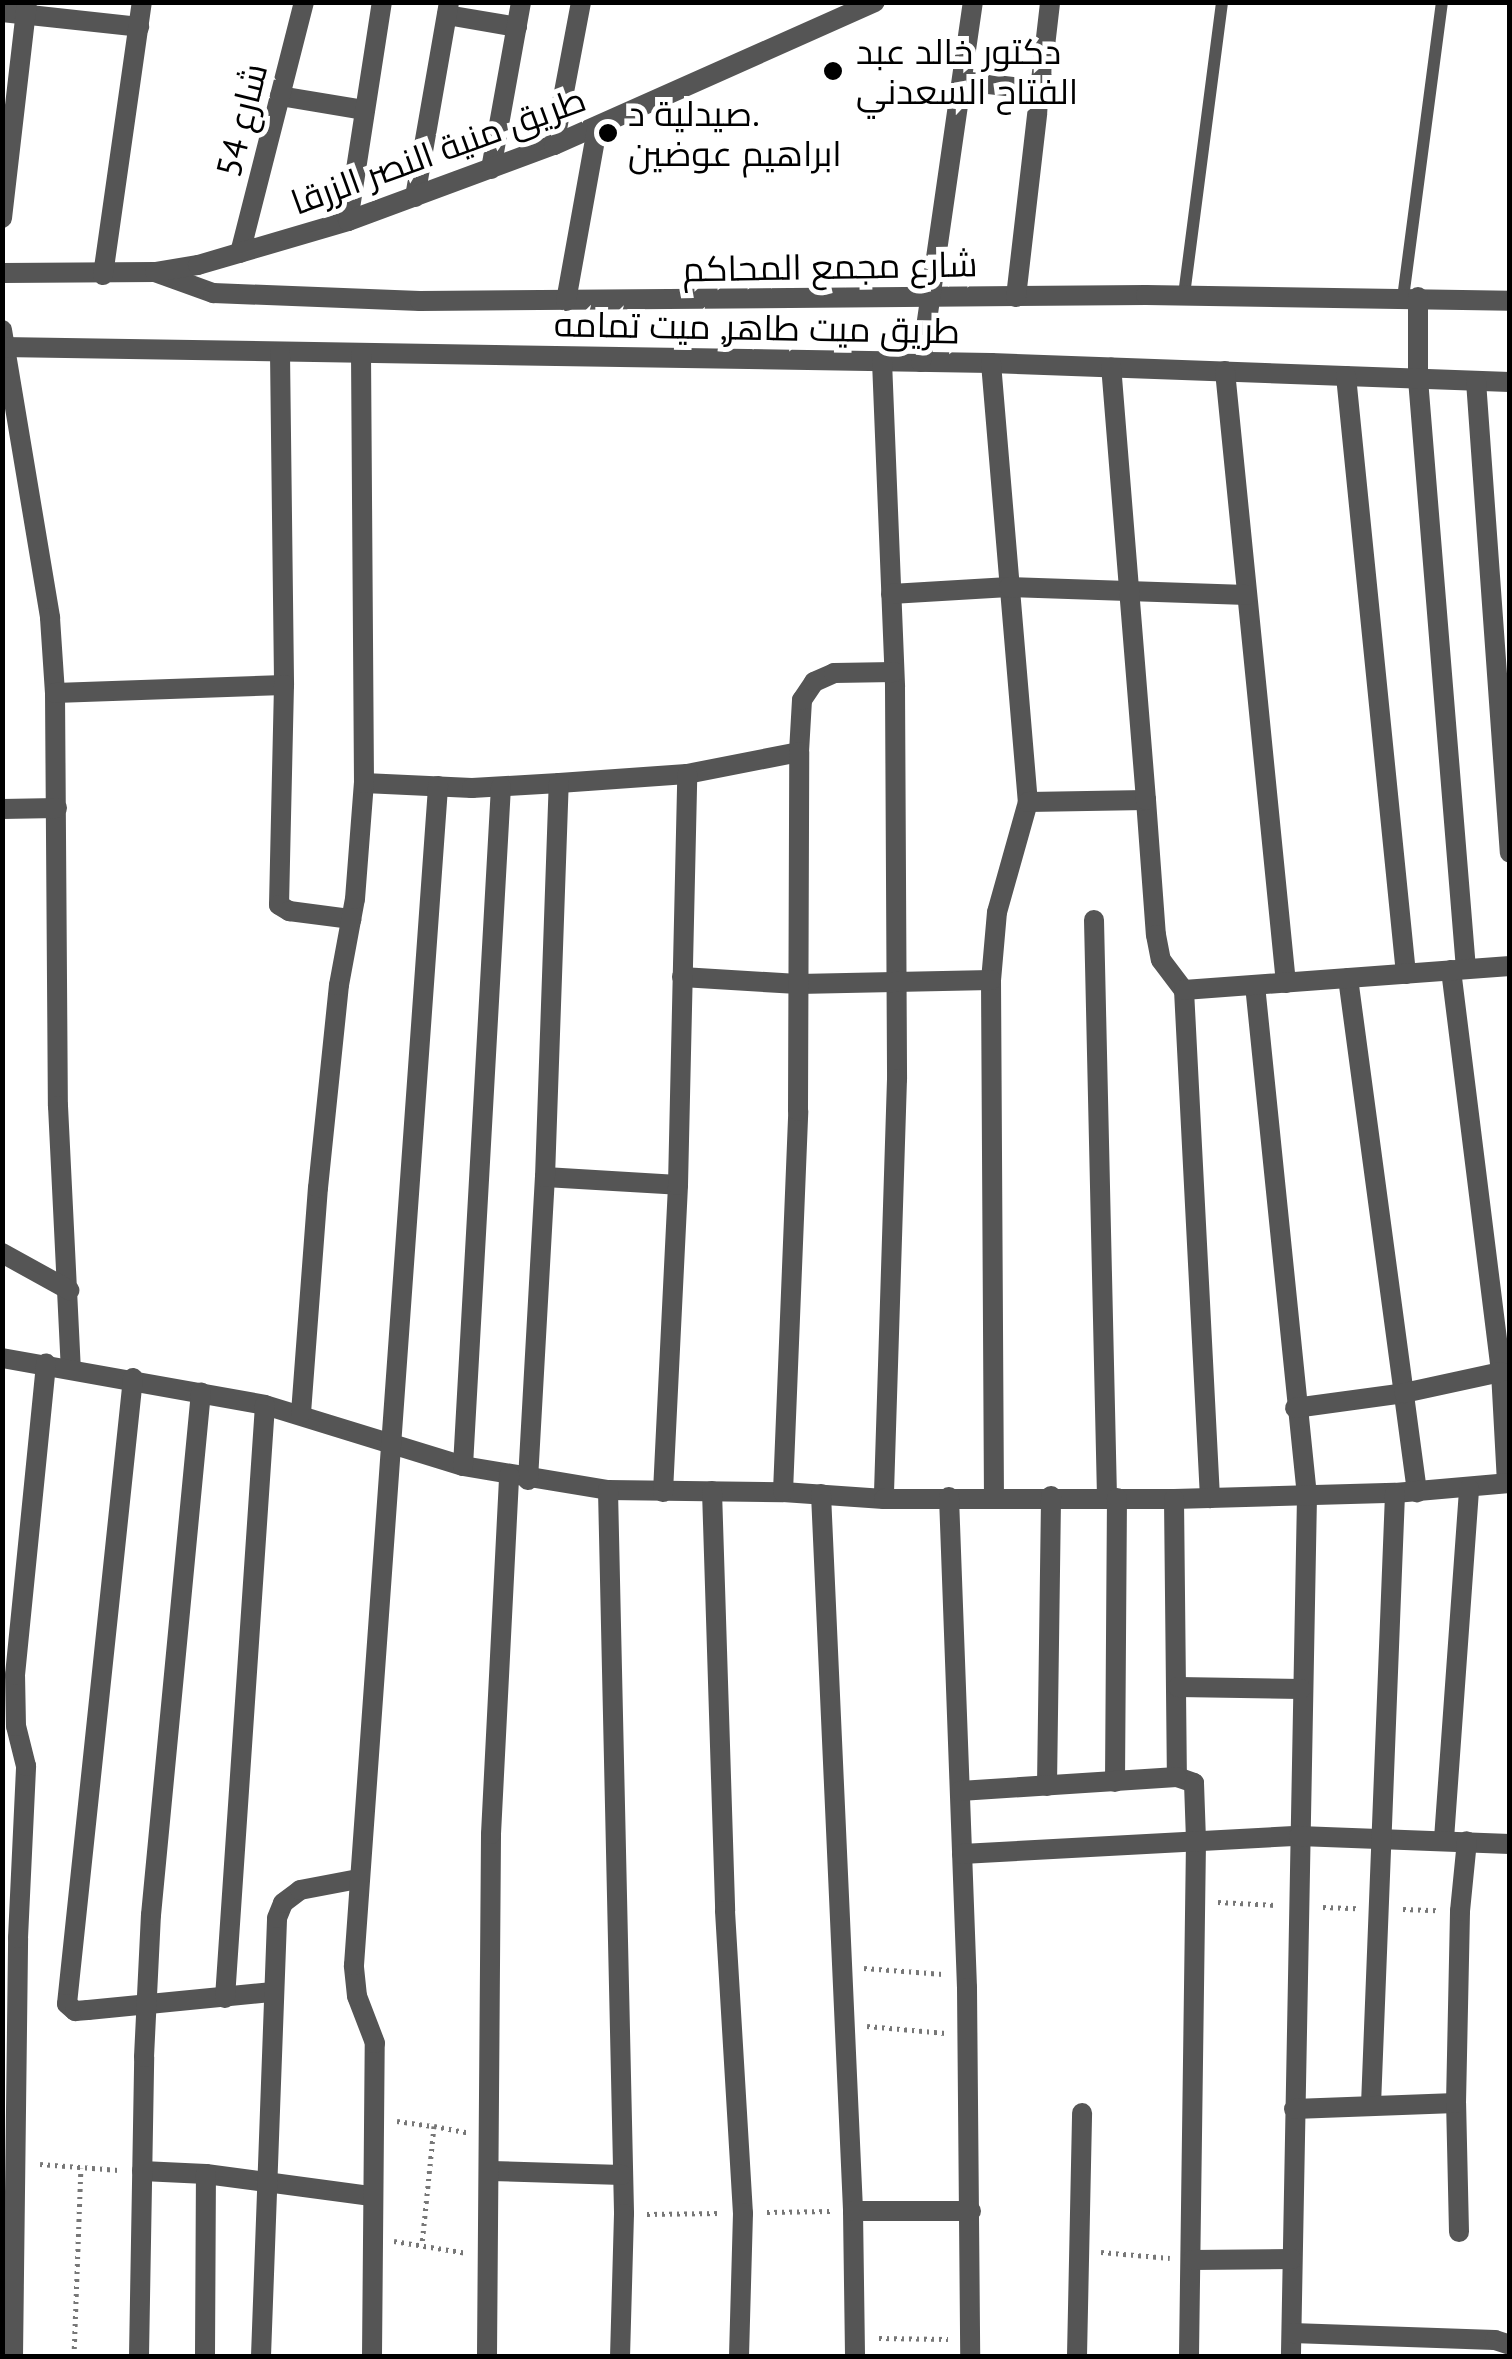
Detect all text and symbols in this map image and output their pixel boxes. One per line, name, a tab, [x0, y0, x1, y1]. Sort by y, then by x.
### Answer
place label: دكتور خالد عبد الفتاح السعدني	[856, 30, 1078, 112]
marker: دكتور خالد عبد الفتاح السعدني	[820, 58, 846, 84]
street label: شارع 54	[207, 59, 275, 181]
street label: طريق منية النصر الزرقا	[285, 77, 591, 223]
place label: صيدلية د. ابراهيم عوضين	[628, 92, 842, 174]
marker: صيدلية د. ابراهيم عوضين	[597, 122, 619, 144]
street label: شارع مجمع المحاكم	[682, 242, 978, 290]
street label: طريق ميت طاهر, ميت تمامه	[552, 302, 962, 352]

